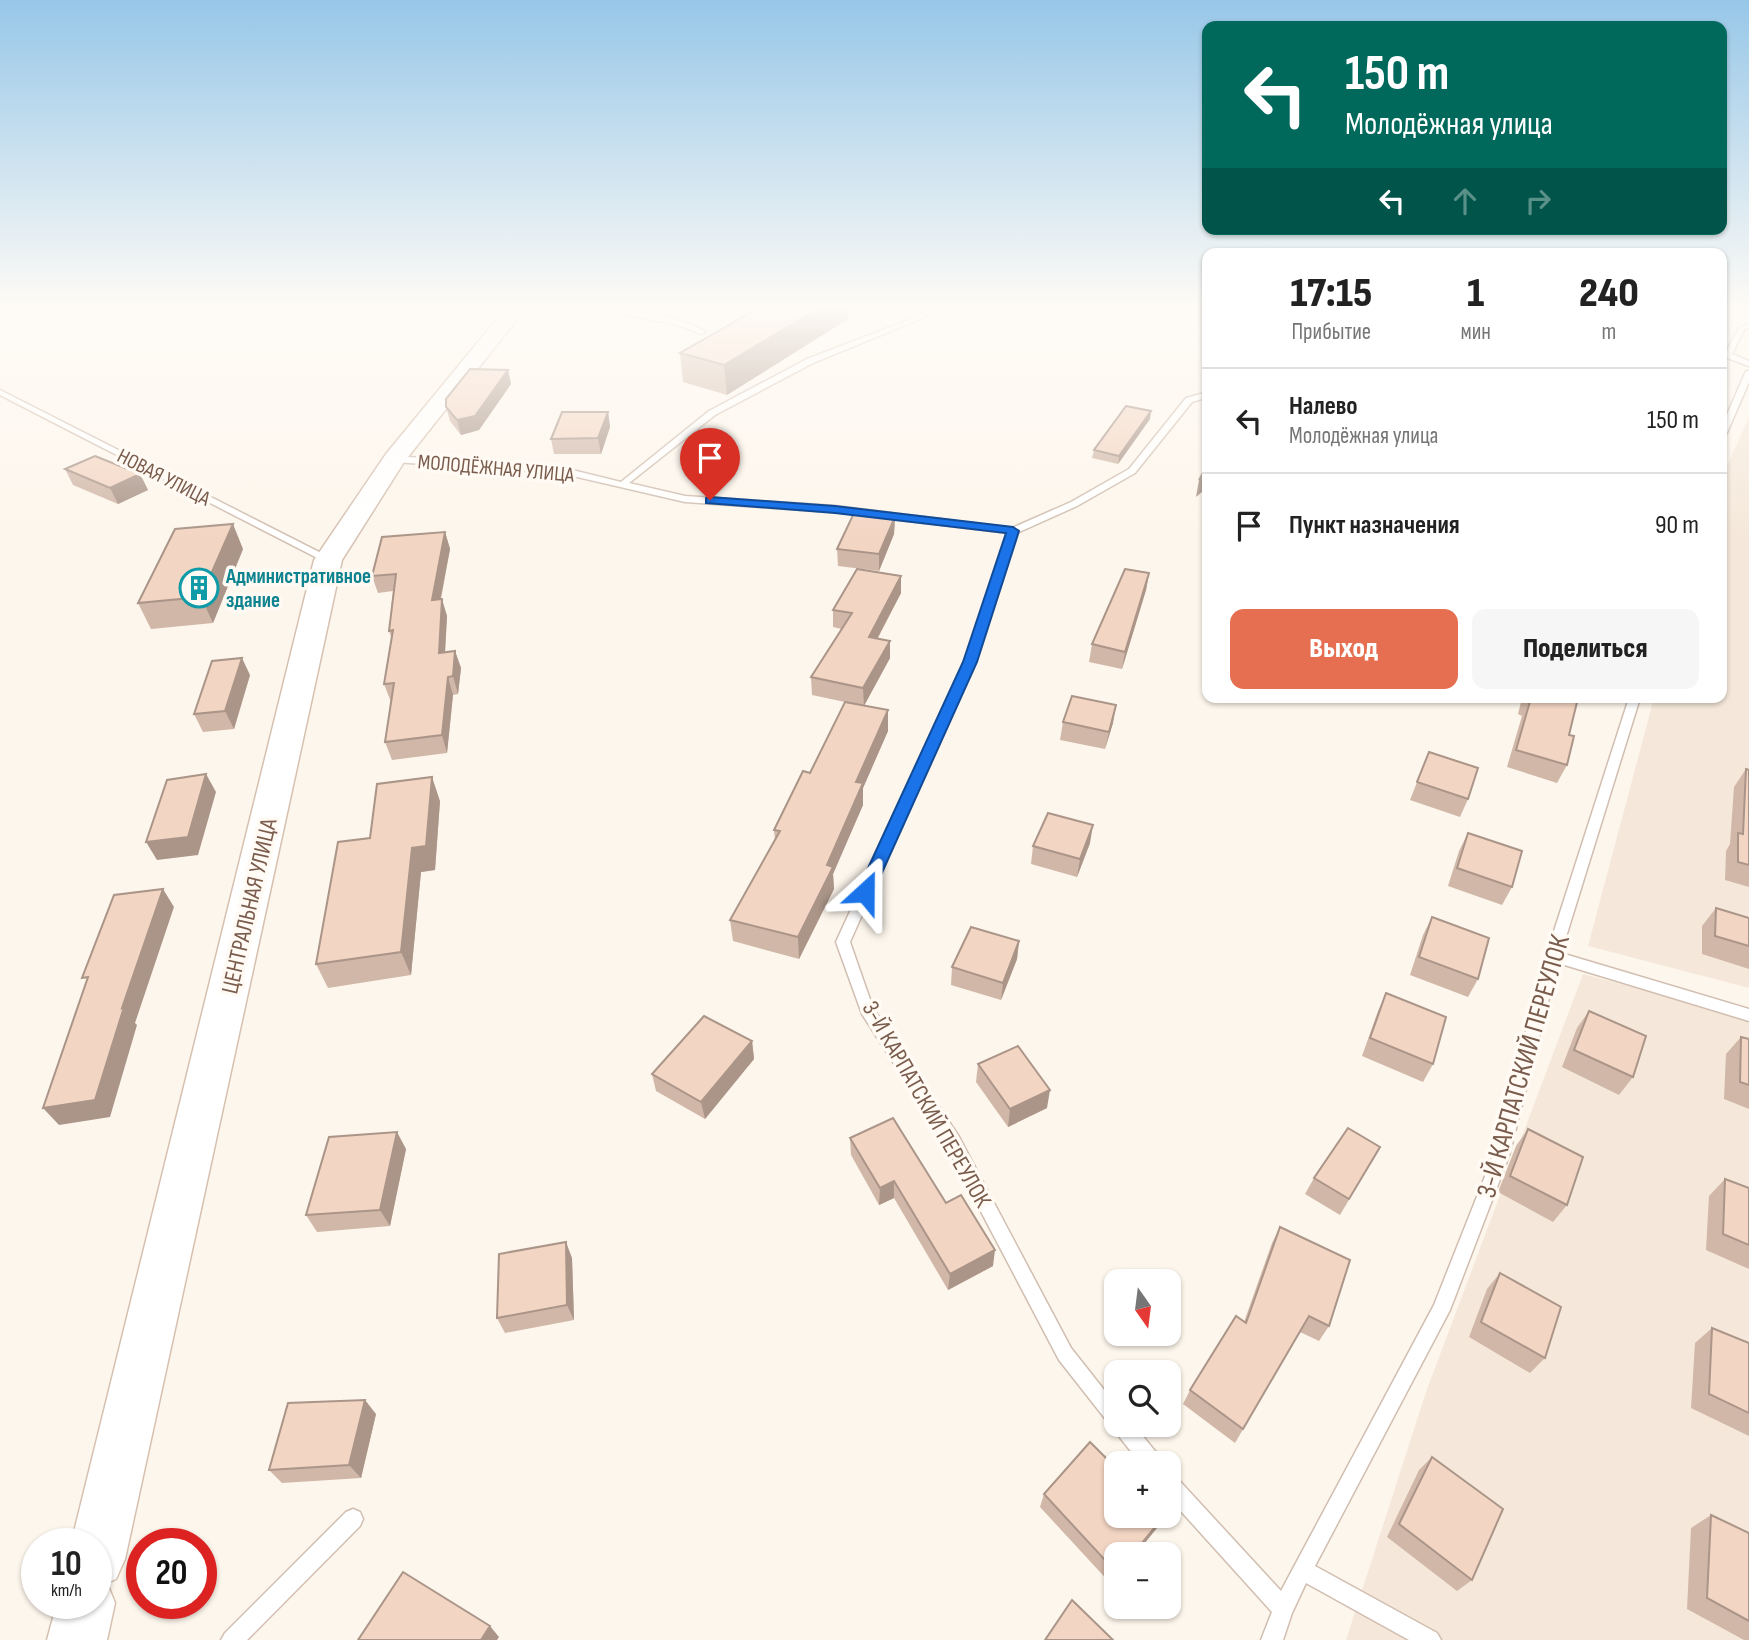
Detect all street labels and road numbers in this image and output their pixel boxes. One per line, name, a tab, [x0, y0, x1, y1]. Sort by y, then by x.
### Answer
street label: НОВАЯ УЛИЦА	[113, 443, 215, 512]
street label: МОЛОДЁЖНАЯ УЛИЦА	[417, 449, 576, 488]
street label: ЦЕНТРАЛЬНАЯ УЛИЦА	[215, 815, 284, 997]
street label: 3-Й КАРПАТСКИЙ ПЕРЕУЛОК	[1470, 931, 1577, 1202]
street label: 3-Й КАРПАТСКИЙ ПЕРЕУЛОК	[856, 996, 998, 1213]

